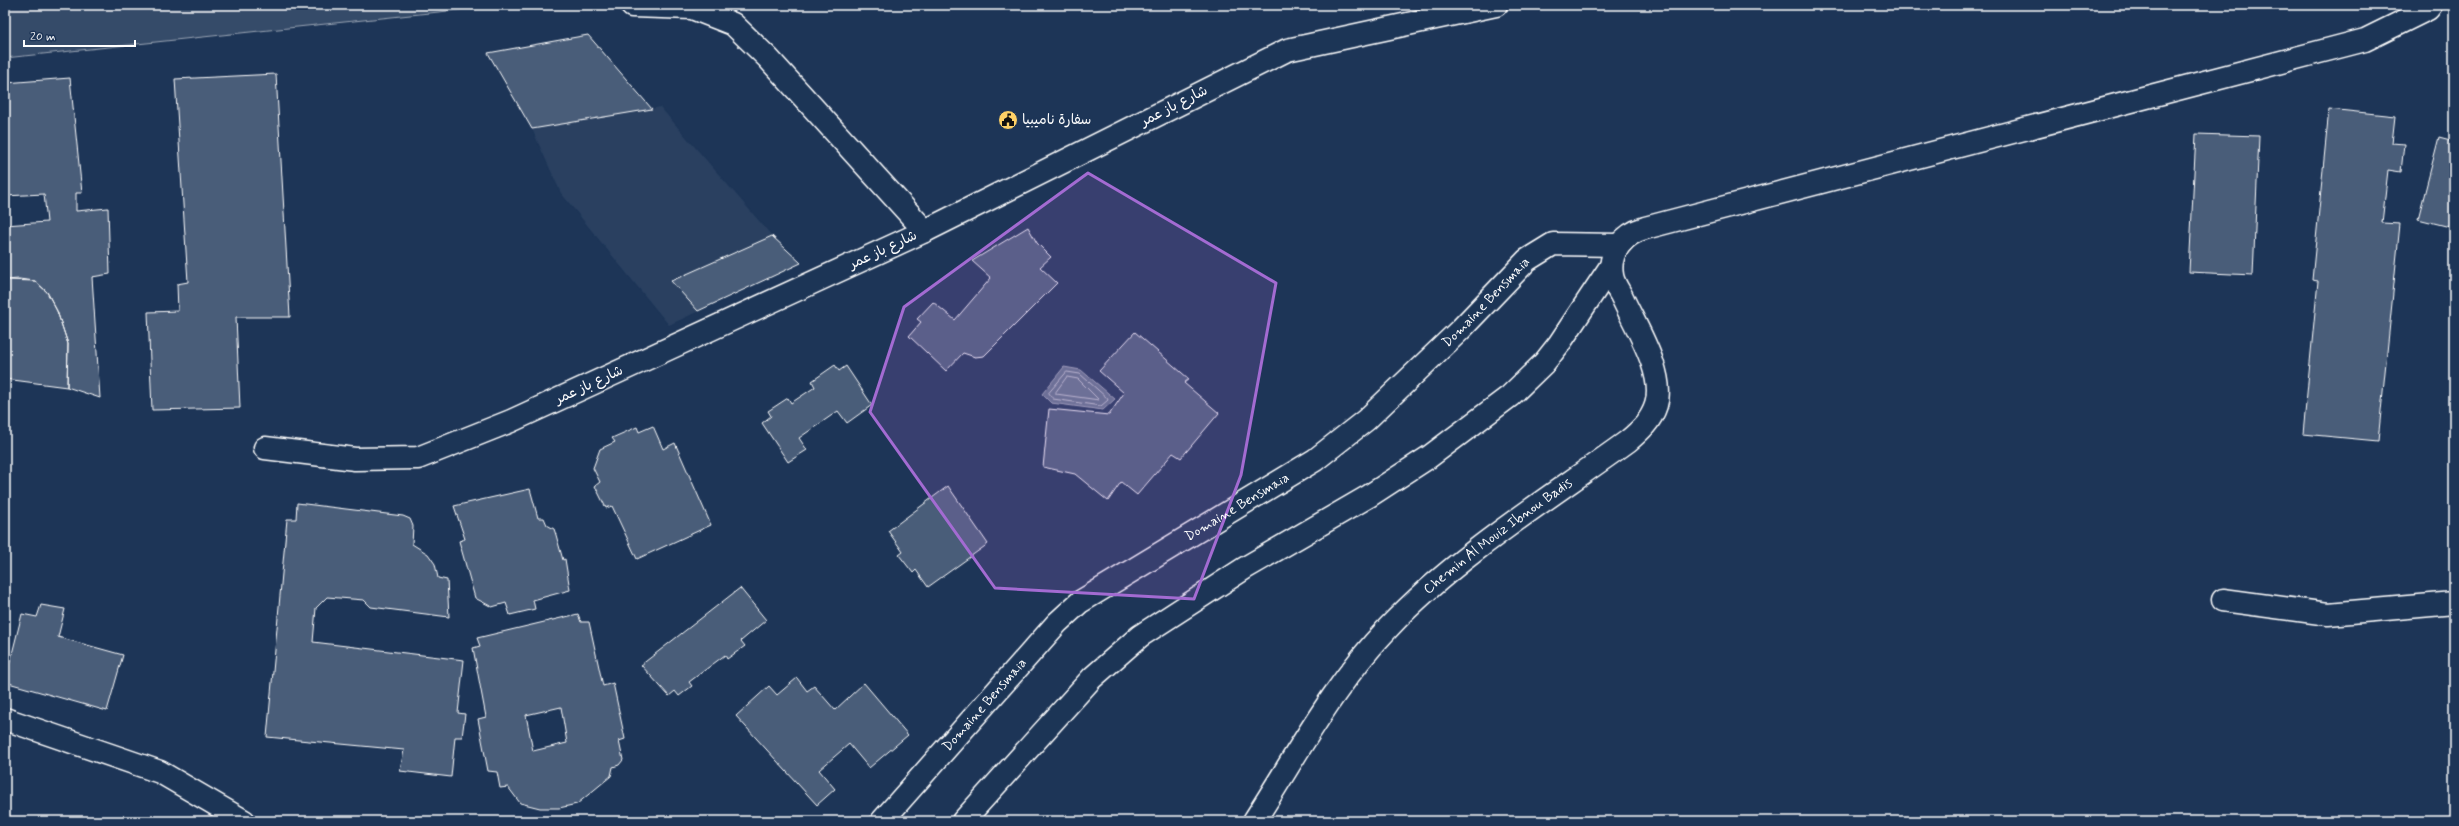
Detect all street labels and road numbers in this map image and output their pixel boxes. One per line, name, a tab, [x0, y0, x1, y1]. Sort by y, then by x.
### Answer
street label: شارع باز عمر	[1136, 81, 1211, 131]
street label: شارع باز عمر	[845, 226, 920, 274]
street label: Domaine Bensmaia	[1438, 253, 1534, 351]
street label: شارع باز عمر	[551, 361, 626, 409]
street label: Domaine Bensmaia	[1182, 469, 1293, 546]
street label: Chemin Al Mouiz Ibnou Badis	[1420, 474, 1576, 598]
street label: Domaine Bensmaia	[939, 654, 1031, 755]

